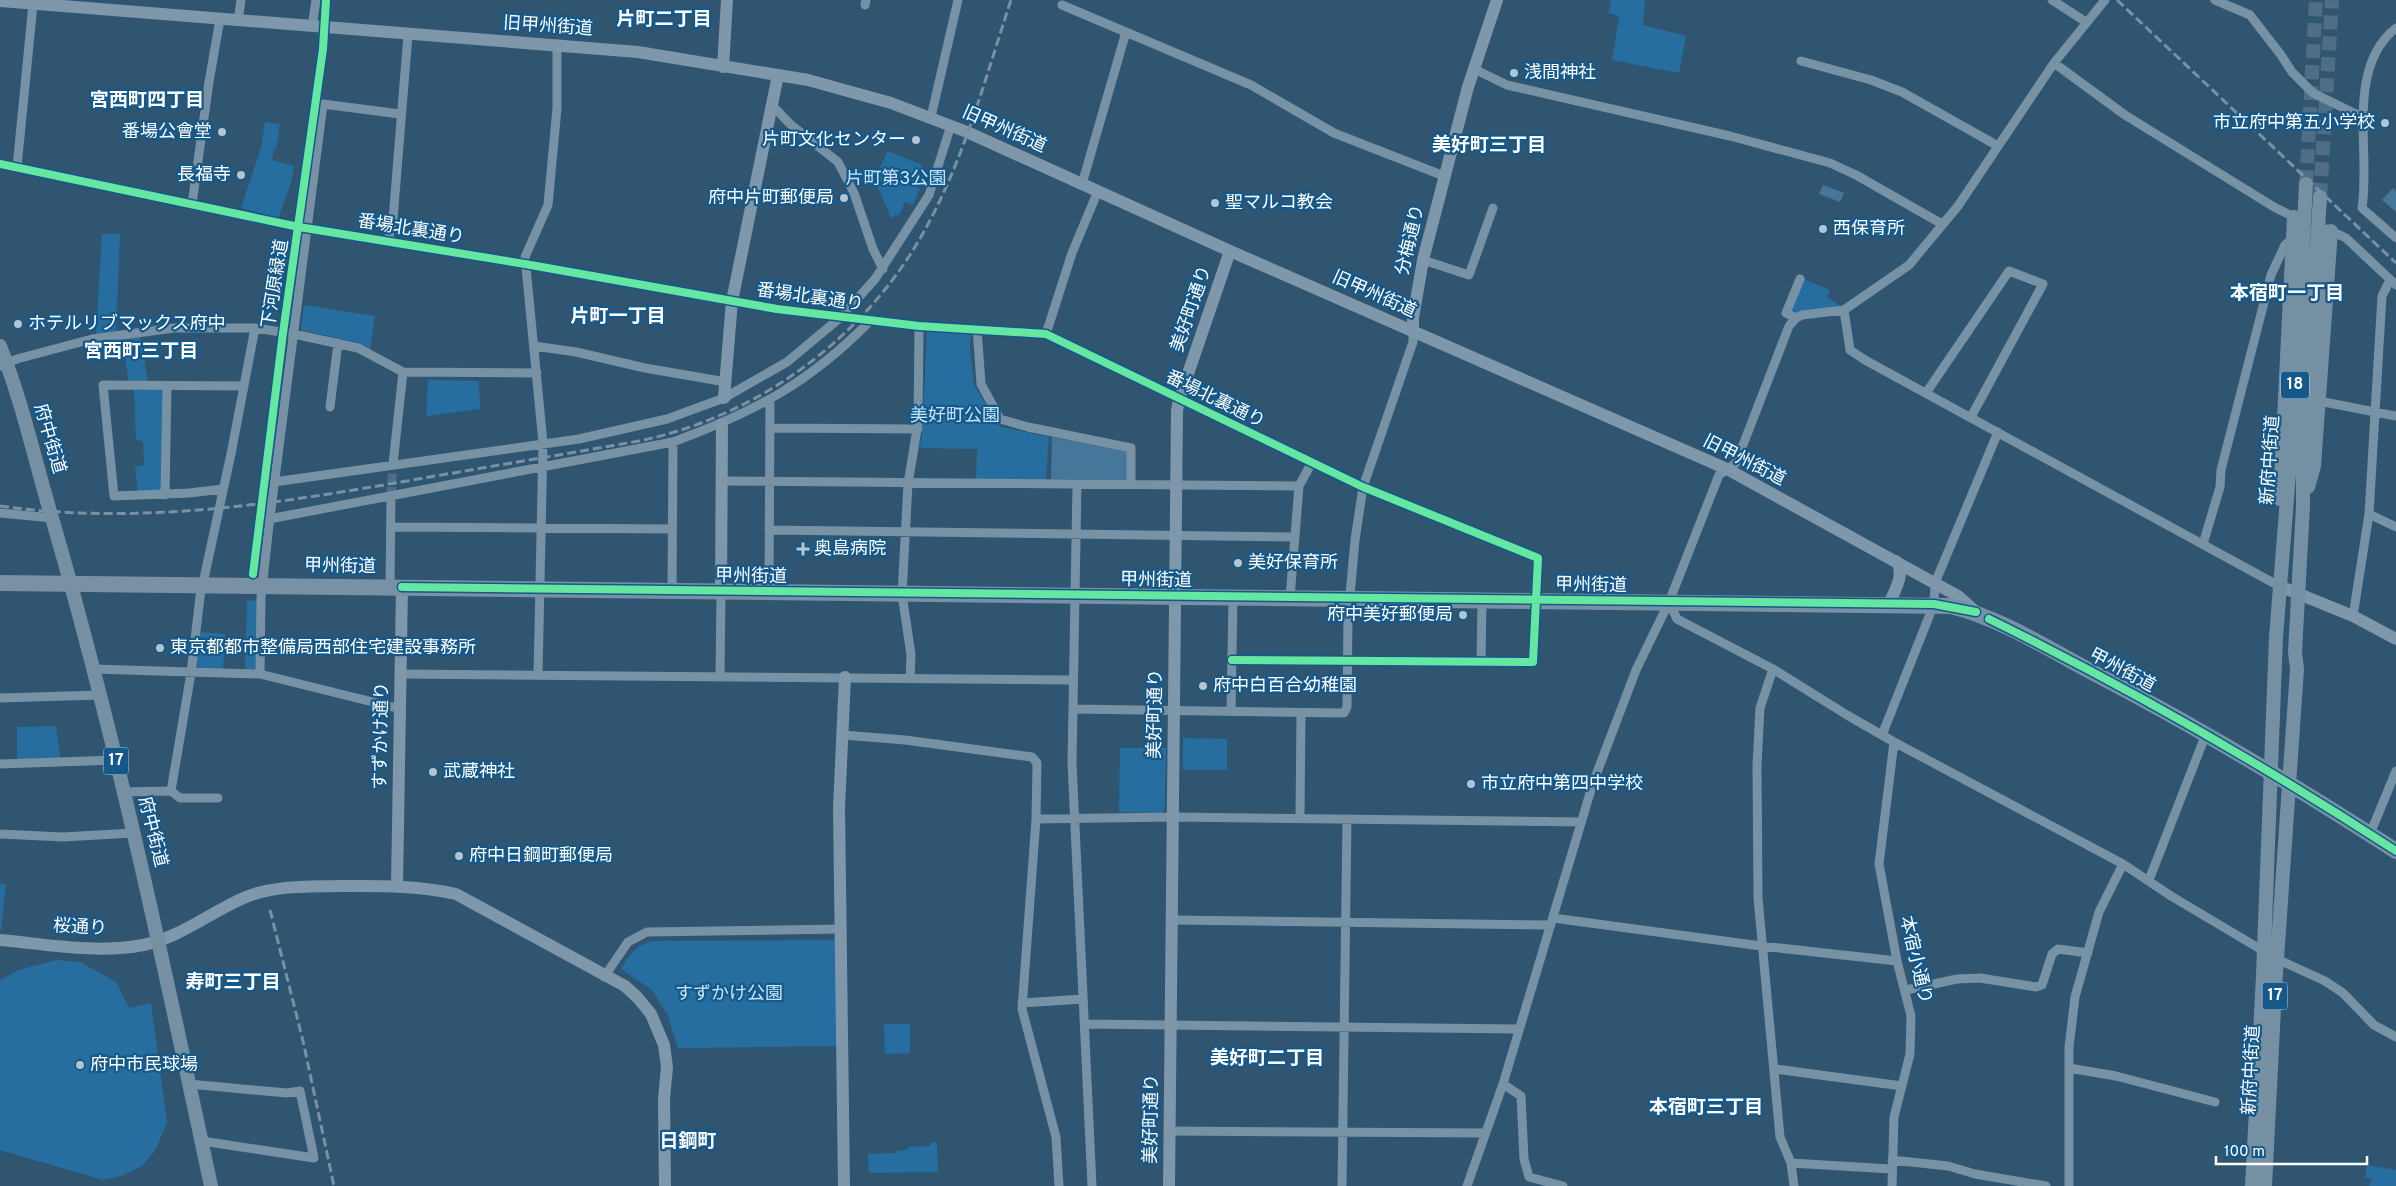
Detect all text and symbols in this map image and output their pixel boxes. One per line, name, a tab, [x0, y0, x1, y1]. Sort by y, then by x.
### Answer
district label: 片町二丁目	[616, 8, 712, 32]
street label: 旧甲州街道	[502, 12, 594, 42]
place label: 浅間神社	[1524, 62, 1596, 85]
marker: 浅間神社	[1508, 67, 1520, 79]
district label: 宮西町四丁目	[90, 89, 204, 113]
street label: 旧甲州街道	[958, 101, 1050, 159]
place label: 市立府中第五小学校	[2213, 112, 2375, 135]
marker: 市立府中第五小学校	[2379, 117, 2391, 129]
place label: 番場公會堂	[122, 121, 212, 144]
marker: 番場公會堂	[216, 126, 228, 138]
place label: 片町文化センター	[762, 129, 906, 152]
marker: 片町文化センター	[910, 134, 922, 146]
district label: 美好町三丁目	[1432, 134, 1546, 158]
place label: 長福寺	[177, 164, 231, 187]
park label: 片町第3公園	[846, 168, 946, 191]
marker: 長福寺	[235, 169, 247, 181]
place label: 府中片町郵便局	[708, 187, 834, 210]
marker: 府中片町郵便局	[838, 192, 850, 204]
place label: 聖マルコ教会	[1225, 192, 1333, 215]
marker: 聖マルコ教会	[1209, 197, 1221, 209]
street label: 分梅通り	[1392, 202, 1430, 278]
street label: 番場北裏通り	[356, 210, 466, 250]
place label: 西保育所	[1833, 218, 1905, 241]
marker: 西保育所	[1817, 223, 1829, 235]
street label: 下河原緑道	[258, 238, 294, 330]
street label: 美好町通り	[1166, 263, 1218, 355]
street label: 旧甲州街道	[1328, 266, 1420, 324]
street label: 番場北裏通り	[755, 279, 865, 317]
district label: 本宿町一丁目	[2230, 282, 2344, 306]
district label: 片町一丁目	[570, 305, 666, 329]
place label: ホテルリブマックス府中	[28, 313, 225, 336]
marker: ホテルリブマックス府中	[12, 318, 24, 330]
district label: 宮西町三丁目	[84, 340, 198, 364]
street label: 番場北裏通り	[1161, 366, 1269, 434]
road number: 18	[2281, 372, 2309, 398]
street label: 府中街道	[28, 401, 70, 477]
park label: 美好町公園	[910, 405, 1000, 428]
street label: 新府中街道	[2256, 414, 2286, 506]
street label: 旧甲州街道	[1699, 430, 1789, 492]
place label: 奥島病院	[814, 538, 886, 561]
marker: 奥島病院	[796, 542, 810, 556]
place label: 美好保育所	[1248, 552, 1338, 575]
street label: 甲州街道	[304, 555, 376, 579]
marker: 美好保育所	[1232, 557, 1244, 569]
street label: 甲州街道	[715, 565, 787, 589]
street label: 甲州街道	[1120, 569, 1192, 593]
street label: 甲州街道	[1555, 574, 1627, 598]
place label: 府中美好郵便局	[1327, 604, 1453, 627]
marker: 府中美好郵便局	[1457, 609, 1469, 621]
place label: 東京都都市整備局西部住宅建設事務所	[170, 637, 476, 660]
marker: 東京都都市整備局西部住宅建設事務所	[154, 642, 166, 654]
street label: 甲州街道	[2085, 644, 2159, 698]
street label: 美好町通り	[1144, 669, 1168, 759]
place label: 府中白百合幼稚園	[1213, 675, 1357, 698]
marker: 府中白百合幼稚園	[1197, 680, 1209, 692]
street label: すずかけ通り	[370, 682, 394, 790]
road number: 17	[104, 748, 128, 774]
place label: 武蔵神社	[443, 761, 515, 784]
marker: 武蔵神社	[427, 766, 439, 778]
place label: 市立府中第四中学校	[1481, 773, 1643, 796]
marker: 市立府中第四中学校	[1465, 778, 1477, 790]
street label: 府中街道	[132, 794, 172, 870]
place label: 府中日鋼町郵便局	[469, 845, 613, 868]
marker: 府中日鋼町郵便局	[453, 850, 465, 862]
street label: 本宿小通り	[1894, 914, 1936, 1006]
street label: 桜通り	[52, 915, 108, 941]
district label: 寿町三丁目	[185, 971, 281, 995]
road number: 17	[2262, 982, 2288, 1009]
park label: すずかけ公園	[675, 983, 783, 1006]
street label: 新府中街道	[2238, 1024, 2266, 1116]
district label: 美好町二丁目	[1210, 1047, 1324, 1071]
place label: 府中市民球場	[90, 1054, 198, 1077]
marker: 府中市民球場	[74, 1059, 86, 1071]
street label: 美好町通り	[1140, 1074, 1164, 1164]
district label: 本宿町三丁目	[1649, 1096, 1763, 1120]
district label: 日鋼町	[659, 1130, 717, 1154]
scale bar	[2216, 1134, 2367, 1166]
text: 100 m	[2224, 1143, 2265, 1162]

